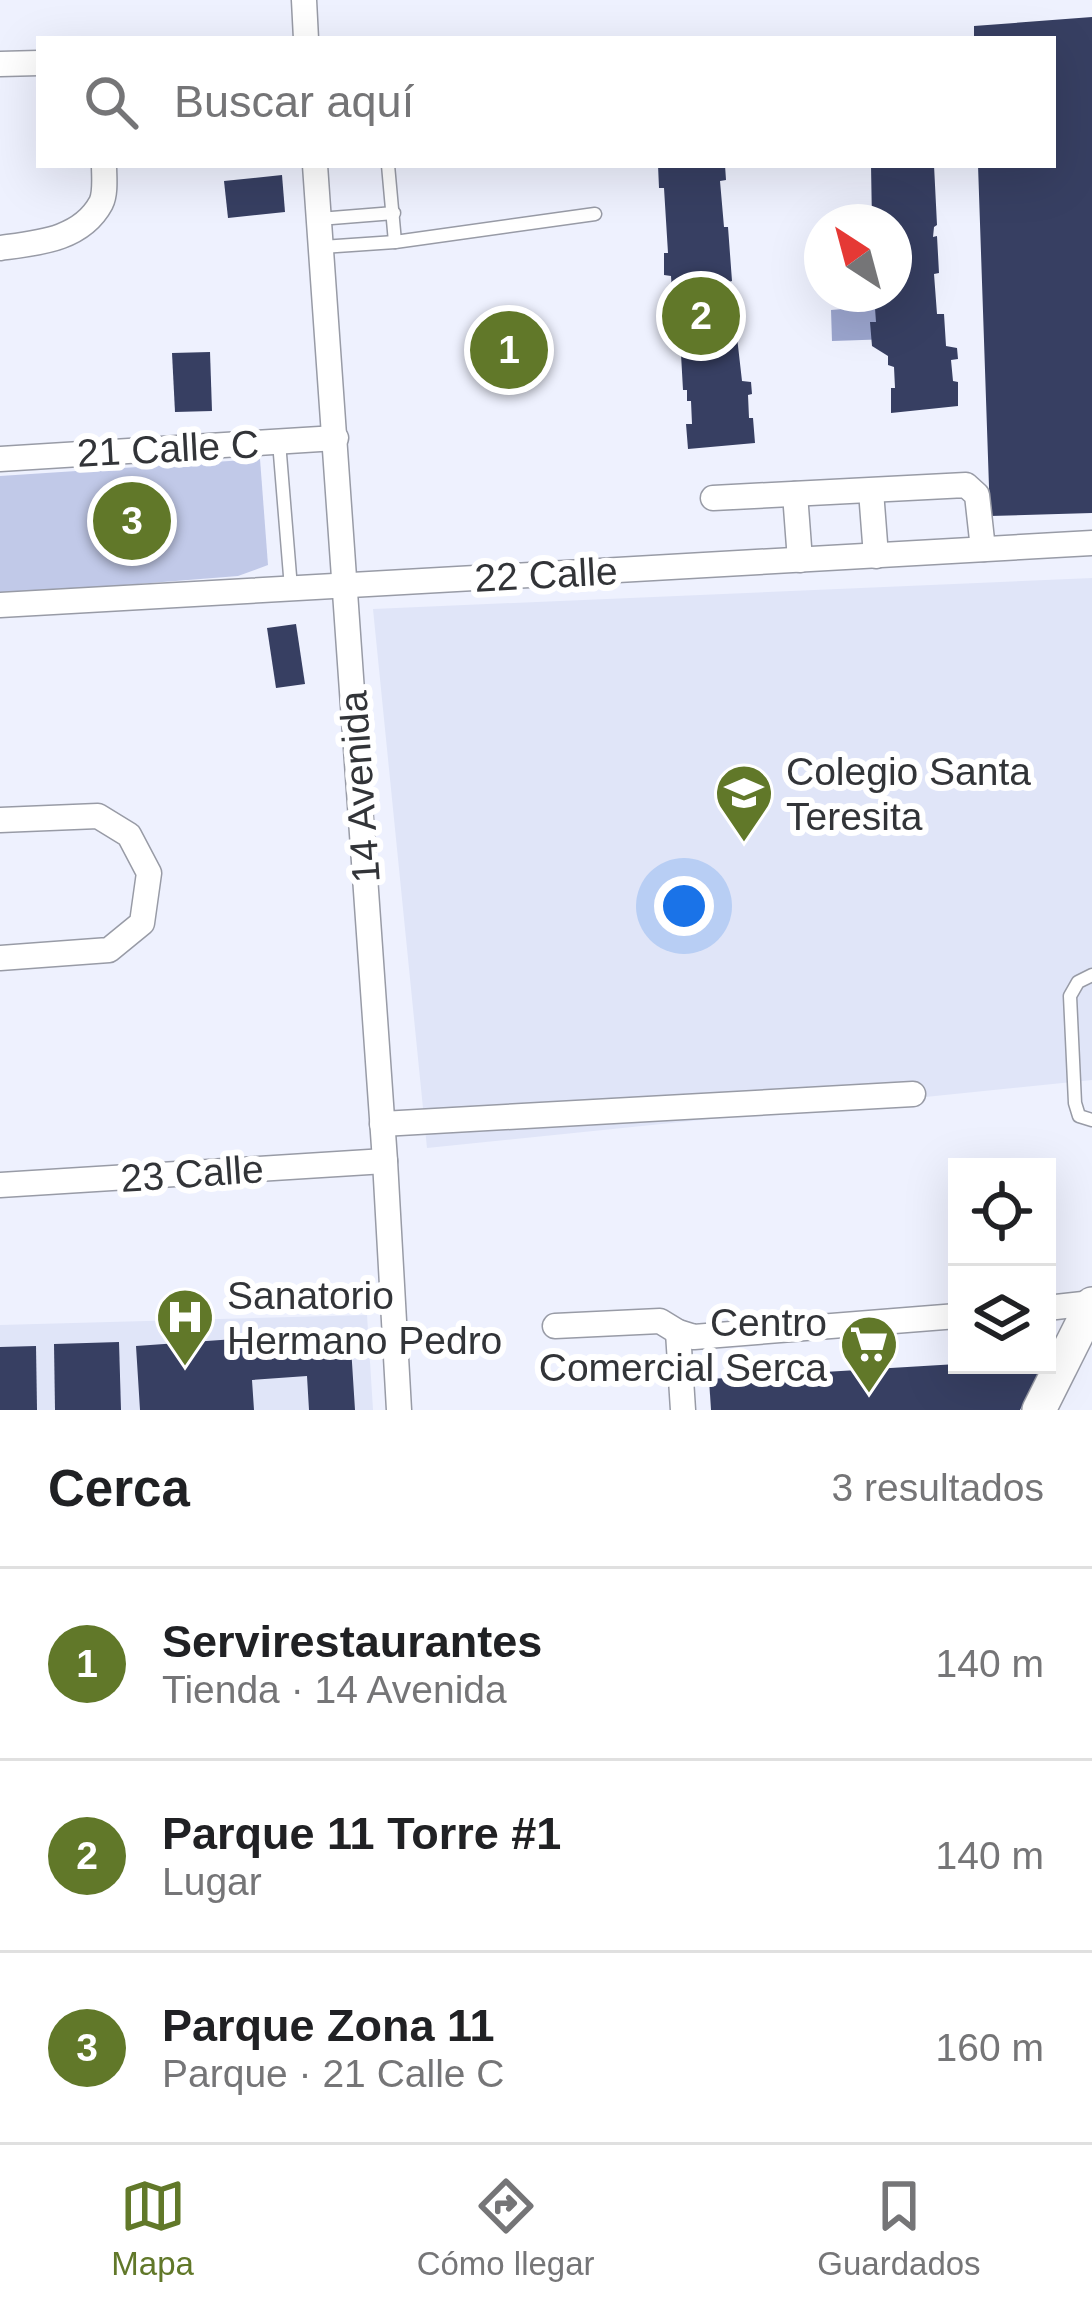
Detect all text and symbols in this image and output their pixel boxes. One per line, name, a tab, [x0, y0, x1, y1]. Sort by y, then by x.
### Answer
search box	[36, 36, 1056, 168]
icon: search	[78, 69, 144, 135]
text: Buscar aquí	[174, 76, 414, 127]
north arrow	[804, 204, 912, 312]
pin: 2	[662, 271, 740, 361]
pin: 1	[470, 305, 548, 395]
street label: 21 Calle C	[76, 422, 260, 475]
pin: 3	[93, 476, 171, 566]
street label: 22 Calle	[473, 549, 619, 600]
street label: 14 Avenida	[331, 689, 388, 884]
place label: Colegio Santa Teresita	[786, 750, 1031, 838]
school or university icon: Colegio Santa Teresita	[713, 762, 775, 844]
your location	[654, 876, 714, 936]
street label: 23 Calle	[119, 1147, 265, 1200]
map controls	[948, 1158, 1056, 1374]
button: locate	[948, 1158, 1056, 1266]
button: layers	[948, 1266, 1056, 1374]
place label: Sanatorio Hermano Pedro	[227, 1274, 502, 1362]
hospital icon: Sanatorio Hermano Pedro	[154, 1286, 216, 1368]
place label: Centro Comercial Serca	[539, 1301, 827, 1389]
supermarket icon: Centro Comercial Serca	[838, 1313, 900, 1395]
text: Cerca	[48, 1460, 190, 1517]
text: 3 resultados	[832, 1466, 1044, 1509]
text: Servirestaurantes	[162, 1616, 542, 1667]
text: 1	[76, 1642, 98, 1685]
text: 140 m	[936, 1642, 1044, 1685]
text: Tienda · 14 Avenida	[162, 1668, 507, 1711]
text: Parque 11 Torre #1	[162, 1808, 561, 1859]
text: 2	[76, 1834, 98, 1877]
text: 140 m	[936, 1834, 1044, 1877]
text: Lugar	[162, 1860, 262, 1903]
text: Parque Zona 11	[162, 2000, 495, 2051]
text: 3	[76, 2026, 98, 2069]
text: 160 m	[936, 2026, 1044, 2069]
text: Parque · 21 Calle C	[162, 2052, 505, 2095]
tab: Mapa	[111, 2173, 194, 2283]
tab: Cómo llegar	[417, 2173, 595, 2283]
tab: Guardados	[817, 2173, 981, 2283]

